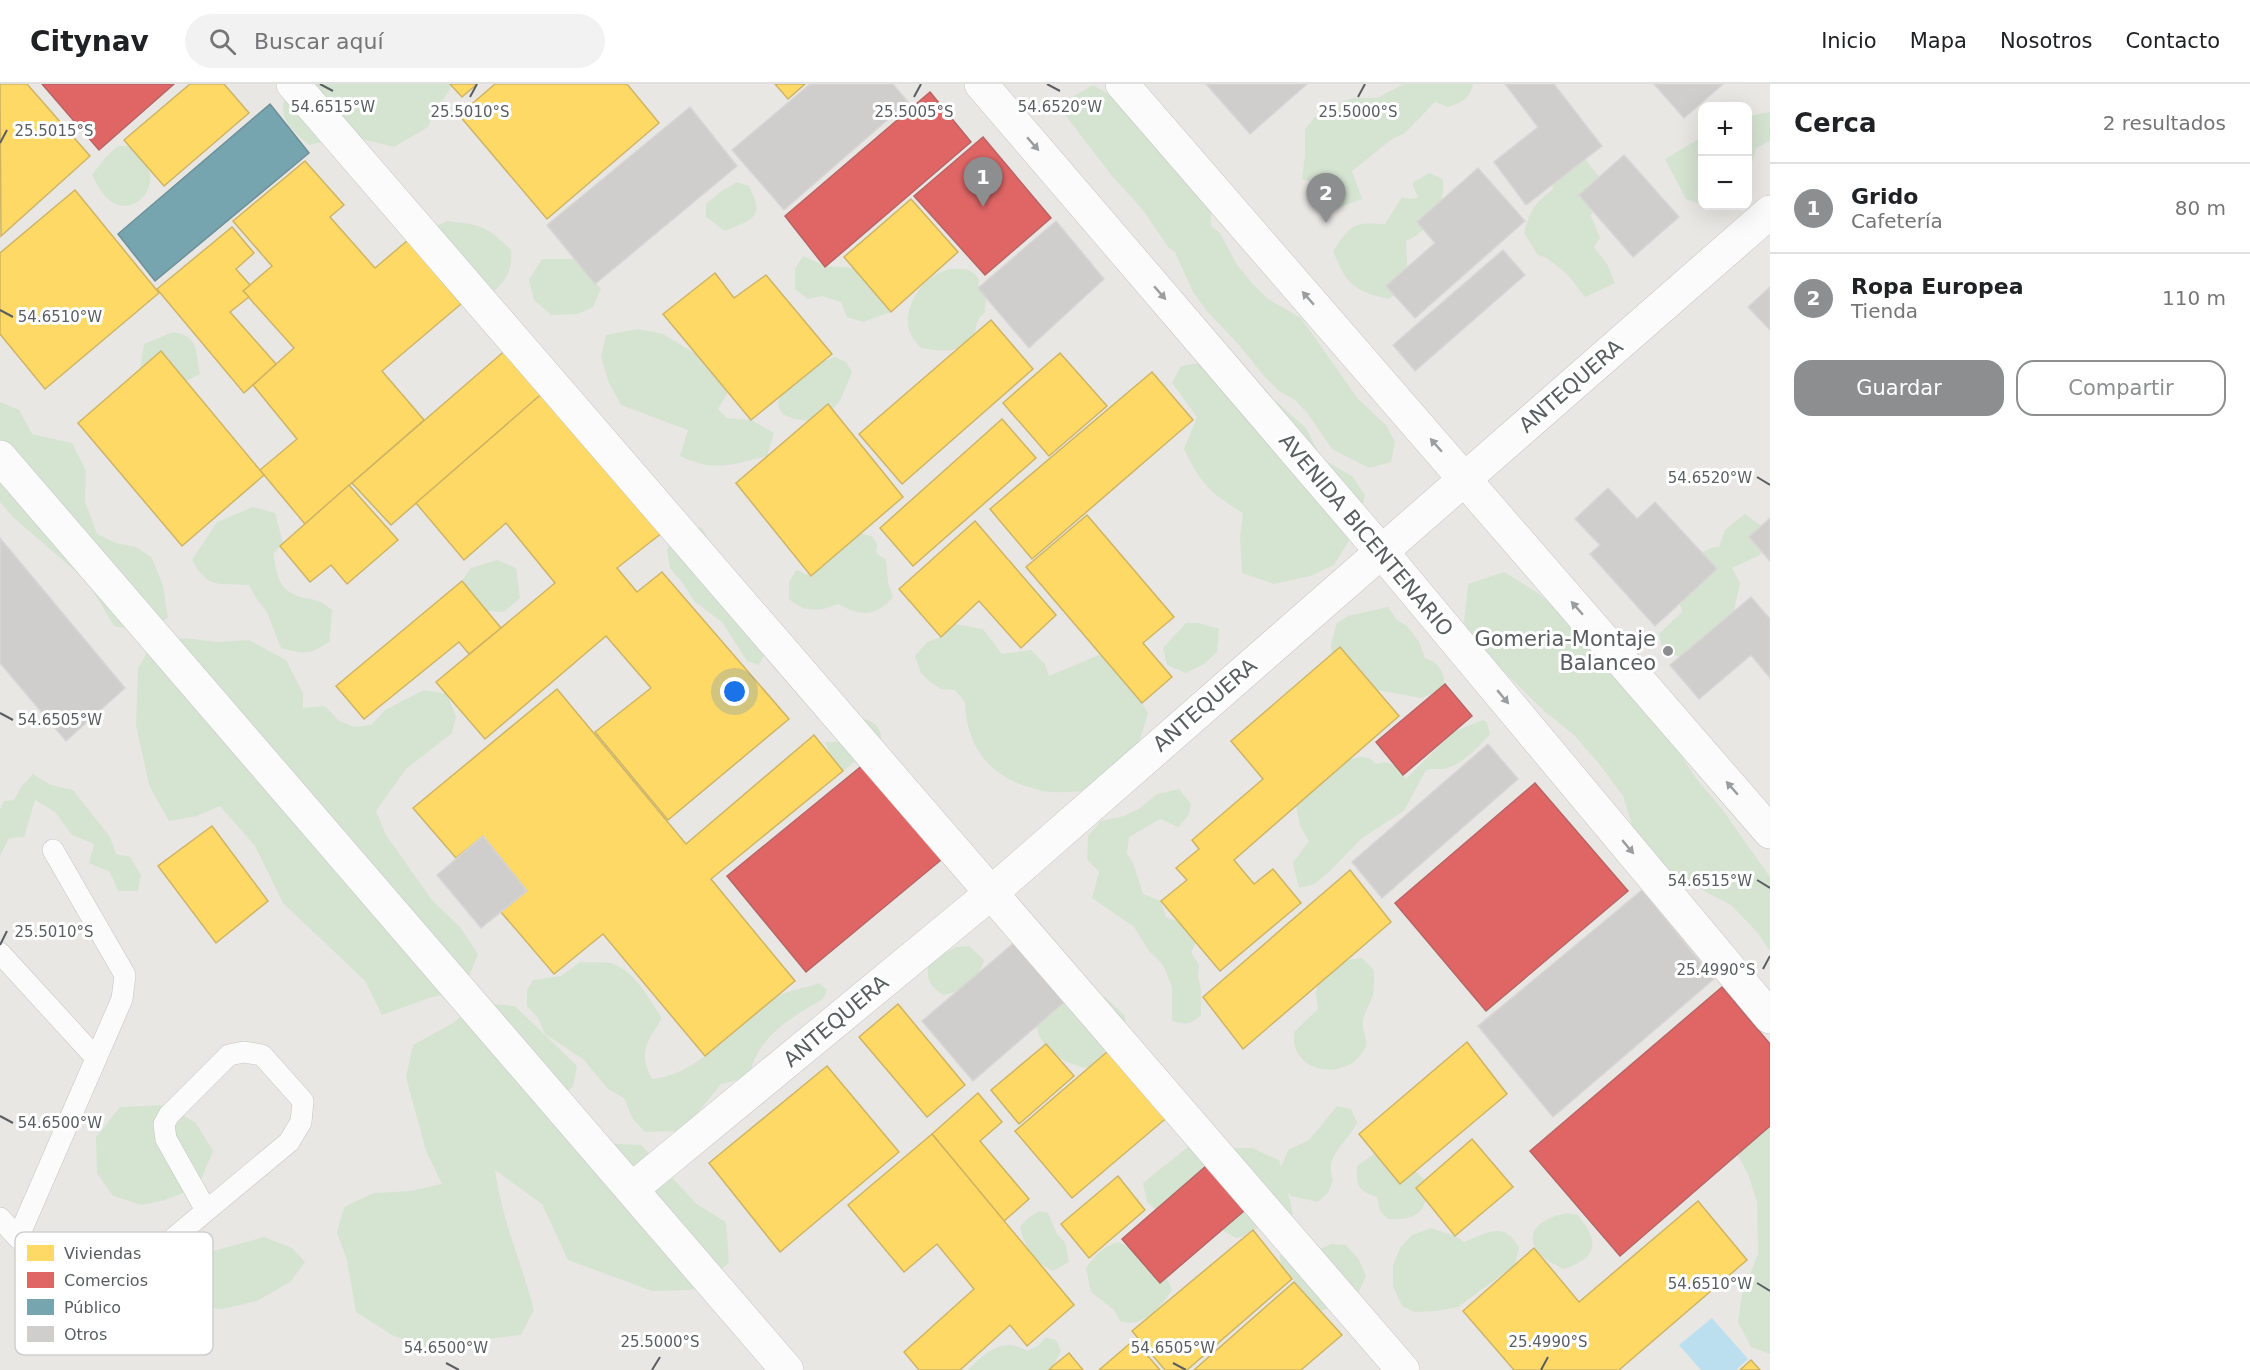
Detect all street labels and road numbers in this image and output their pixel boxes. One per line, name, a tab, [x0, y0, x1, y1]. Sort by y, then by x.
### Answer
street label: ANTEQUERA	[1514, 334, 1628, 438]
street label: AVENIDA BICENTENARIO	[1274, 429, 1458, 641]
street label: ANTEQUERA	[1148, 653, 1262, 757]
street label: ANTEQUERA	[779, 970, 894, 1072]

